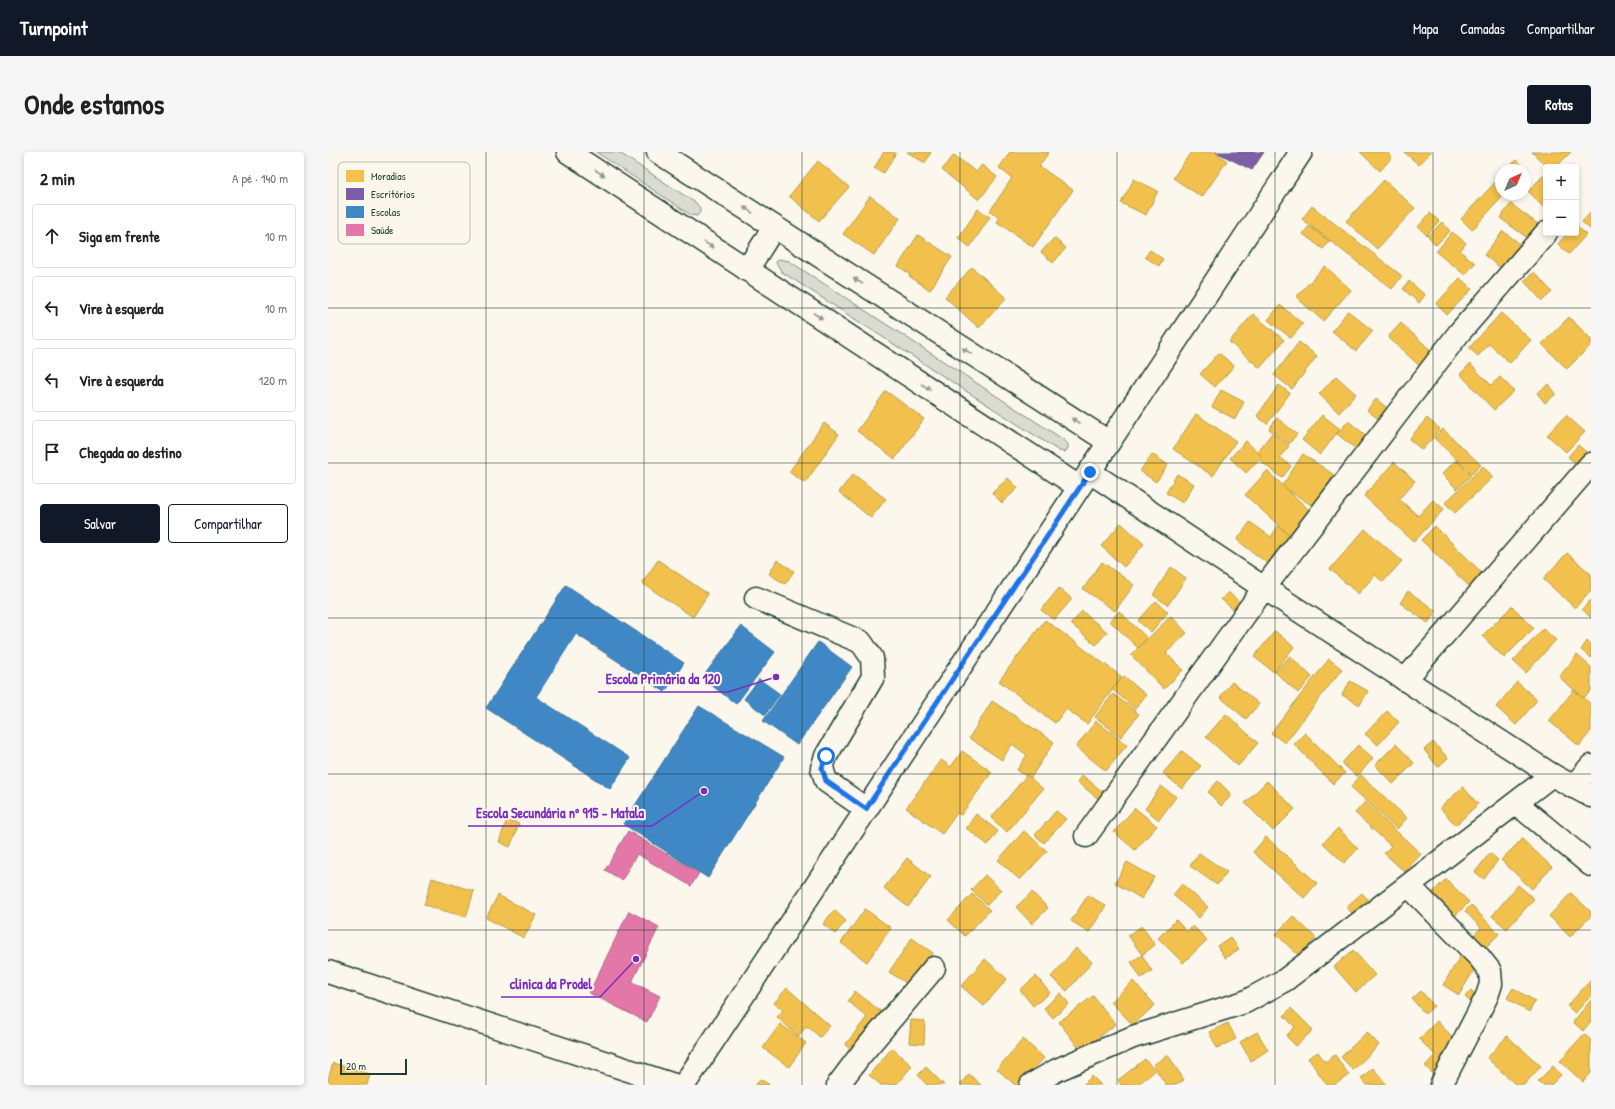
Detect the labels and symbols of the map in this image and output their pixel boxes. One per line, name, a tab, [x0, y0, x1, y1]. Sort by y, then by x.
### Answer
legend	[338, 162, 470, 244]
north arrow	[1495, 164, 1531, 200]
text: Moradias	[371, 169, 406, 183]
one-way arrow	[594, 170, 606, 177]
text: Escritórios	[371, 187, 415, 201]
text: Escolas	[371, 205, 400, 219]
one-way arrow	[742, 207, 754, 214]
text: Saúde	[371, 223, 394, 237]
one-way arrow	[703, 241, 715, 248]
one-way arrow	[852, 277, 863, 284]
one-way arrow	[813, 312, 823, 320]
one-way arrow	[962, 347, 972, 355]
one-way arrow	[921, 383, 932, 391]
one-way arrow	[1071, 417, 1081, 425]
route end	[1081, 463, 1099, 481]
callout: Escola Primária da 120	[598, 666, 728, 692]
text: Escola Primária da 120	[606, 669, 721, 688]
route start	[817, 747, 835, 765]
callout: Escola Secundária nº 915 - Matala	[468, 800, 652, 826]
text: Escola Secundária nº 915 - Matala	[476, 803, 644, 822]
callout: clinica da Prodel	[501, 971, 600, 997]
text: clinica da Prodel	[510, 974, 593, 993]
scale bar	[340, 1057, 407, 1076]

